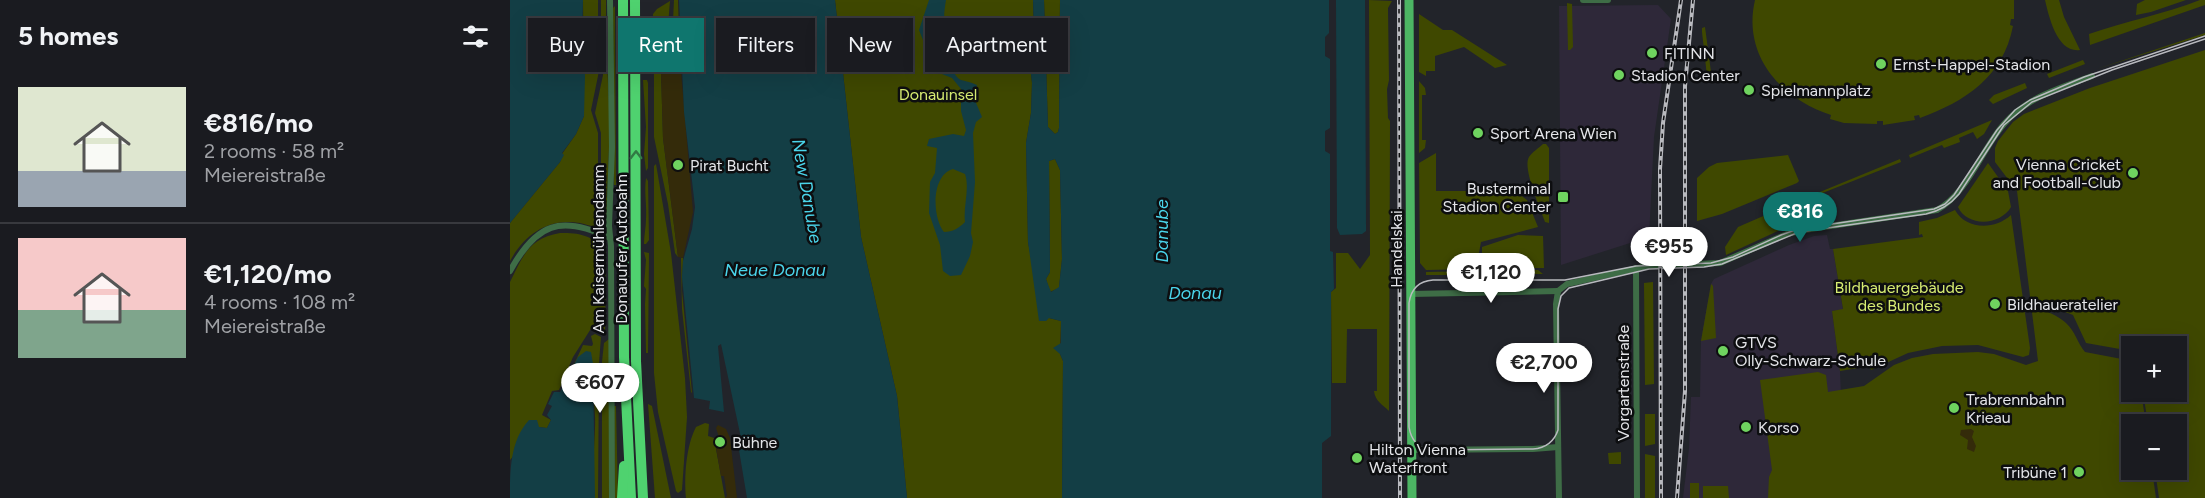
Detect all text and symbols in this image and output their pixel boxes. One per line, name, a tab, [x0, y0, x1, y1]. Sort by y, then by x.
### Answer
chip: Buy	[528, 18, 606, 72]
chip: Rent	[618, 18, 704, 72]
chip: Filters	[716, 18, 815, 72]
chip: New	[827, 18, 913, 72]
chip: Apartment	[925, 18, 1068, 72]
text: 5 homes	[18, 20, 118, 52]
icon: filters	[459, 20, 492, 53]
place label: FITINN	[1664, 44, 1715, 63]
marker: FITINN	[1645, 46, 1659, 60]
place label: Ernst-Happel-Stadion	[1893, 55, 2050, 74]
marker: Ernst-Happel-Stadion	[1874, 57, 1888, 71]
place label: Stadion Center	[1631, 66, 1740, 85]
marker: Stadion Center	[1612, 68, 1626, 82]
place label: Spielmannplatz	[1761, 81, 1871, 100]
marker: Spielmannplatz	[1742, 83, 1756, 97]
park label: Donauinsel	[899, 85, 977, 104]
text: €816/mo	[204, 107, 313, 139]
icon: home	[66, 111, 138, 183]
place label: Sport Arena Wien	[1490, 124, 1617, 143]
marker: Sport Arena Wien	[1471, 126, 1485, 140]
water label: New Danube	[787, 137, 827, 245]
text: 2 rooms · 58 m²	[204, 139, 344, 163]
one-way arrow	[630, 151, 642, 160]
place label: Vienna Cricket and Football-Club	[1993, 155, 2121, 192]
place label: Pirat Bucht	[690, 156, 769, 175]
marker: Pirat Bucht	[671, 158, 685, 172]
text: Meiereistraße	[204, 163, 326, 187]
street label: Am Kaisermühlendamm	[589, 165, 608, 333]
marker: Vienna Cricket and Football-Club	[2126, 166, 2140, 180]
street label: Donauufer Autobahn	[612, 174, 631, 324]
place label: Busterminal Stadion Center	[1442, 179, 1552, 216]
marker: Busterminal Stadion Center	[1556, 190, 1570, 204]
pin: €816	[1764, 192, 1836, 243]
water label: Danube	[1151, 199, 1173, 263]
text: €816	[1777, 199, 1823, 223]
street label: Handelskai	[1387, 210, 1406, 288]
pin: €955	[1633, 227, 1705, 278]
text: €955	[1645, 234, 1693, 258]
pin: €1,120	[1442, 253, 1540, 304]
text: €1,120/mo	[204, 258, 332, 290]
water label: Neue Donau	[724, 259, 826, 281]
text: €1,120	[1461, 260, 1521, 284]
icon: home	[66, 262, 138, 334]
park label: Bildhauergebäude des Bundes	[1834, 278, 1964, 315]
water label: Donau	[1168, 282, 1222, 304]
text: 4 rooms · 108 m²	[204, 290, 355, 314]
place label: Bildhaueratelier	[2007, 295, 2118, 314]
marker: Bildhaueratelier	[1988, 297, 2002, 311]
text: Meiereistraße	[204, 314, 326, 338]
street label: Vorgartenstraße	[1614, 324, 1633, 441]
place label: GTVS Olly-Schwarz-Schule	[1735, 333, 1886, 370]
map controls	[2121, 336, 2187, 480]
button: +	[2121, 336, 2187, 402]
pin: €2,700	[1495, 343, 1593, 394]
marker: GTVS Olly-Schwarz-Schule	[1716, 344, 1730, 358]
text: €2,700	[1510, 350, 1578, 374]
pin: €607	[564, 363, 636, 414]
text: €607	[575, 370, 625, 394]
place label: Trabrennbahn Krieau	[1966, 390, 2064, 427]
marker: Trabrennbahn Krieau	[1947, 401, 1961, 415]
button: −	[2121, 414, 2187, 480]
place label: Korso	[1758, 418, 1799, 437]
marker: Korso	[1739, 420, 1753, 434]
place label: Bühne	[732, 433, 778, 452]
marker: Bühne	[713, 435, 727, 449]
place label: Hilton Vienna Waterfront	[1369, 440, 1466, 477]
marker: Hilton Vienna Waterfront	[1350, 451, 1364, 465]
place label: Tribüne 1	[2003, 463, 2067, 482]
marker: Tribüne 1	[2072, 465, 2086, 479]

